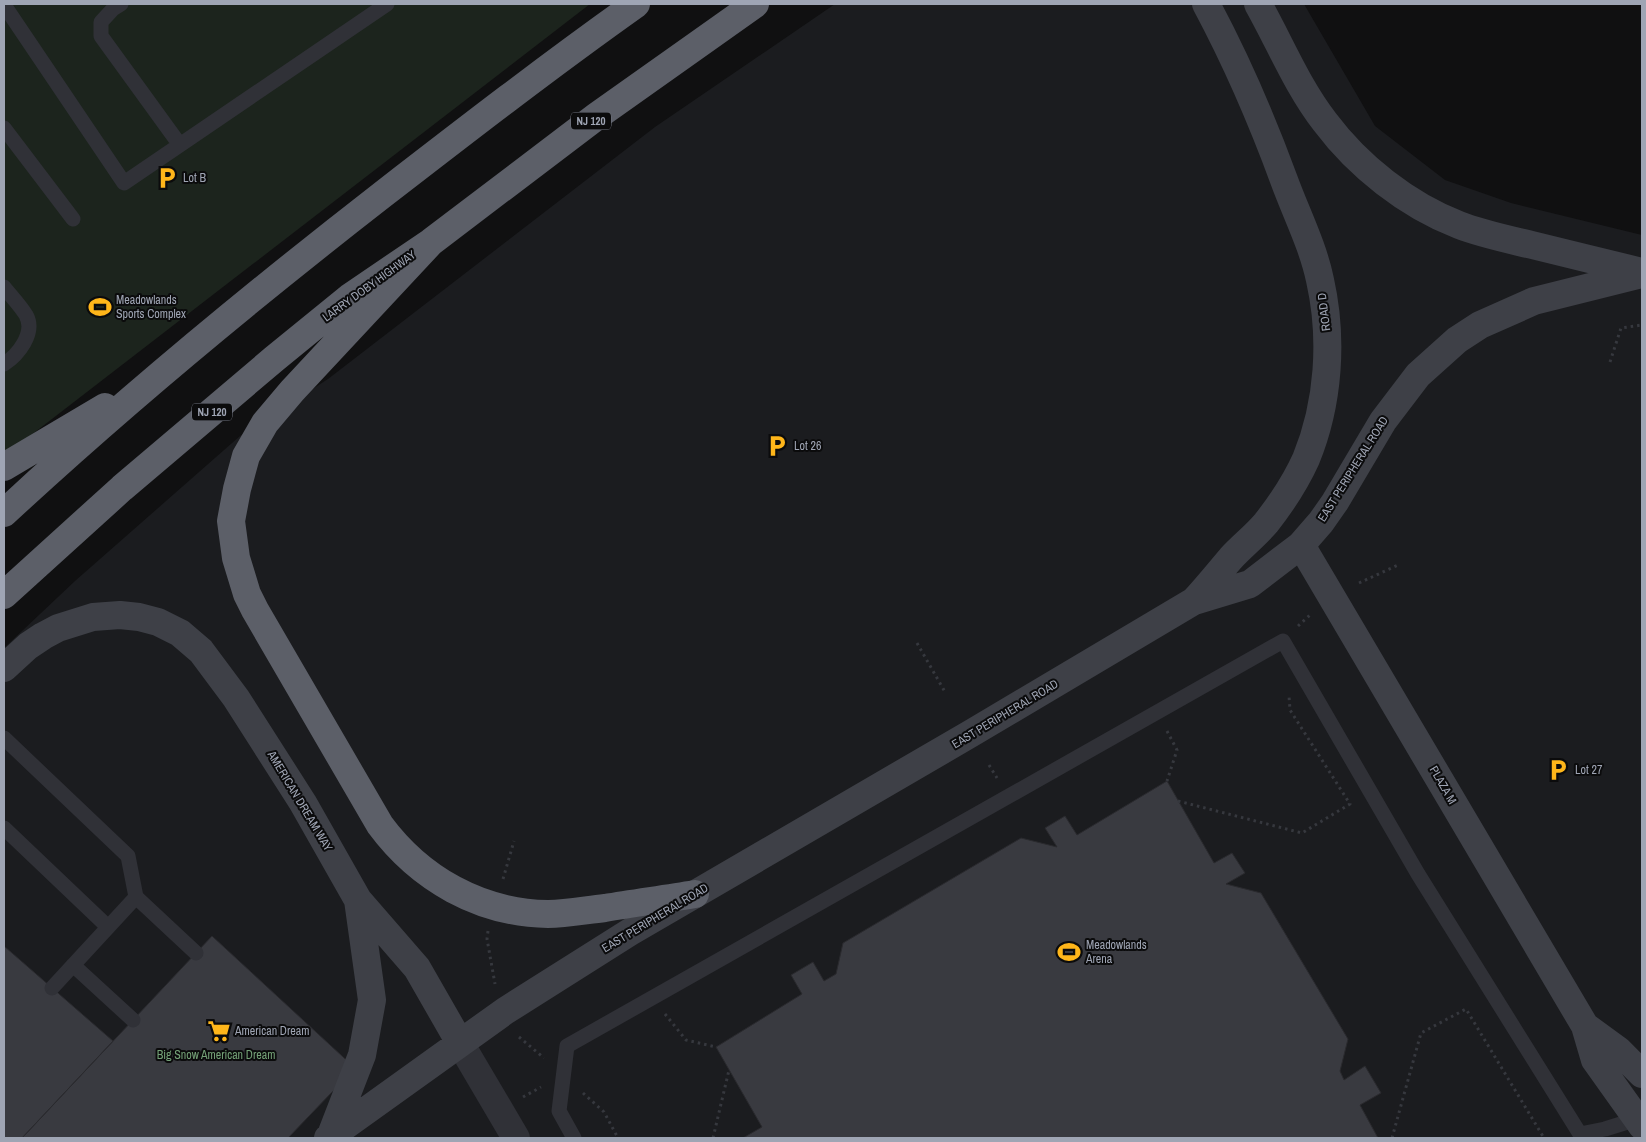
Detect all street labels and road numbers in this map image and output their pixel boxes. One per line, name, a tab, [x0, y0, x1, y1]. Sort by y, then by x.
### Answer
road number: NJ 120	[571, 112, 611, 130]
street label: LARRY DOBY HIGHWAY	[319, 246, 419, 325]
street label: ROAD D	[1314, 292, 1334, 332]
road number: NJ 120	[192, 404, 232, 421]
street label: EAST PERIPHERAL ROAD	[1314, 413, 1392, 525]
street label: EAST PERIPHERAL ROAD	[949, 676, 1061, 752]
street label: AMERICAN DREAM WAY	[263, 747, 337, 854]
street label: PLAZA M	[1426, 763, 1460, 807]
street label: EAST PERIPHERAL ROAD	[599, 880, 711, 956]

